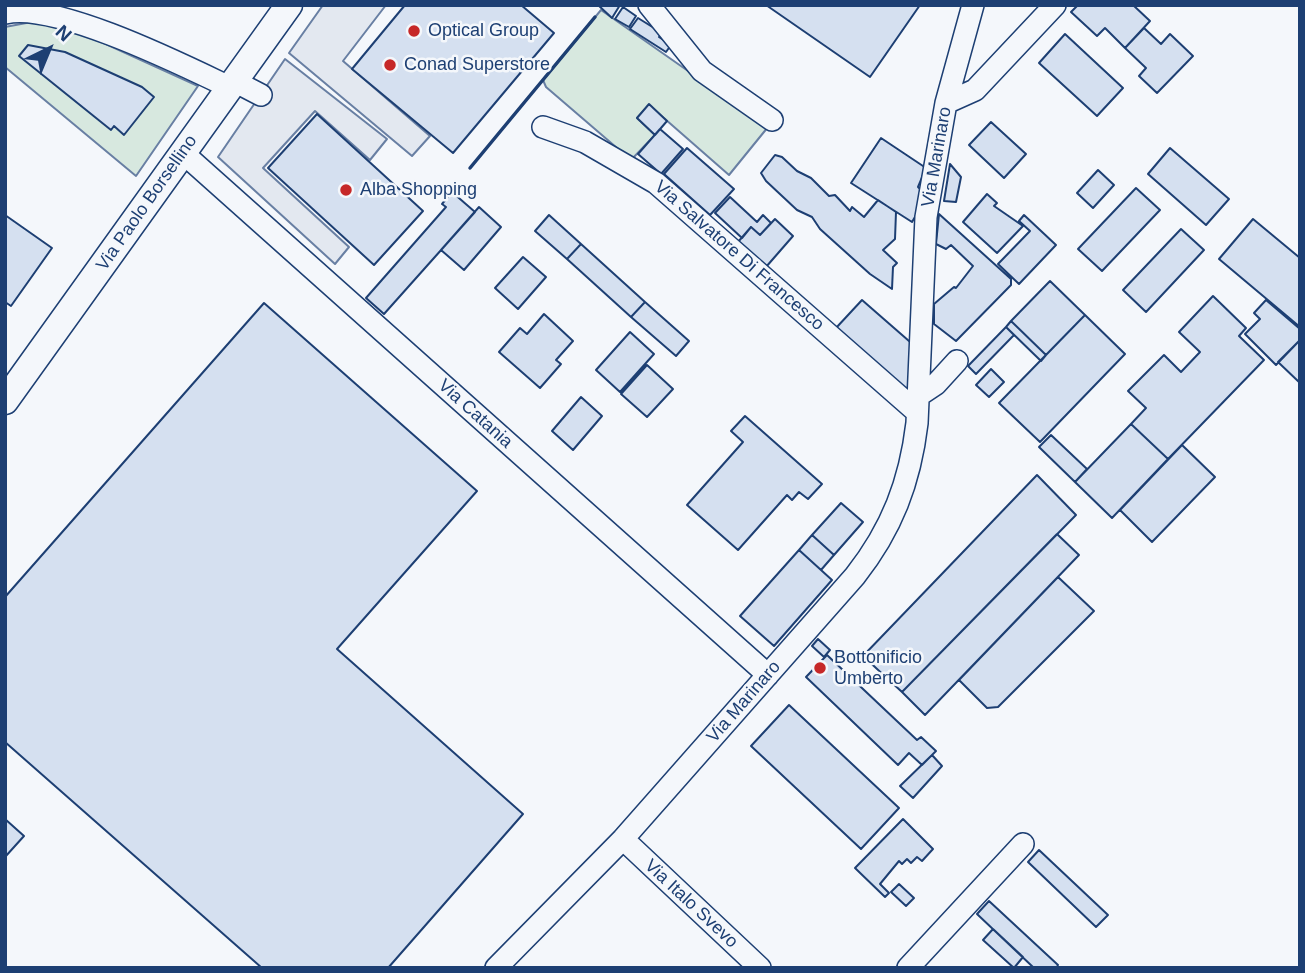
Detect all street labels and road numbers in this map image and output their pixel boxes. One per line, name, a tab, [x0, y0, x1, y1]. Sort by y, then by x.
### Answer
street label: Via Marinaro	[918, 105, 956, 209]
street label: Via Paolo Borsellino	[92, 131, 202, 275]
street label: Via Salvatore Di Francesco	[650, 176, 828, 336]
street label: Via Catania	[433, 375, 517, 453]
street label: Via Marinaro	[702, 657, 786, 747]
street label: Via Italo Svevo	[640, 855, 742, 953]

